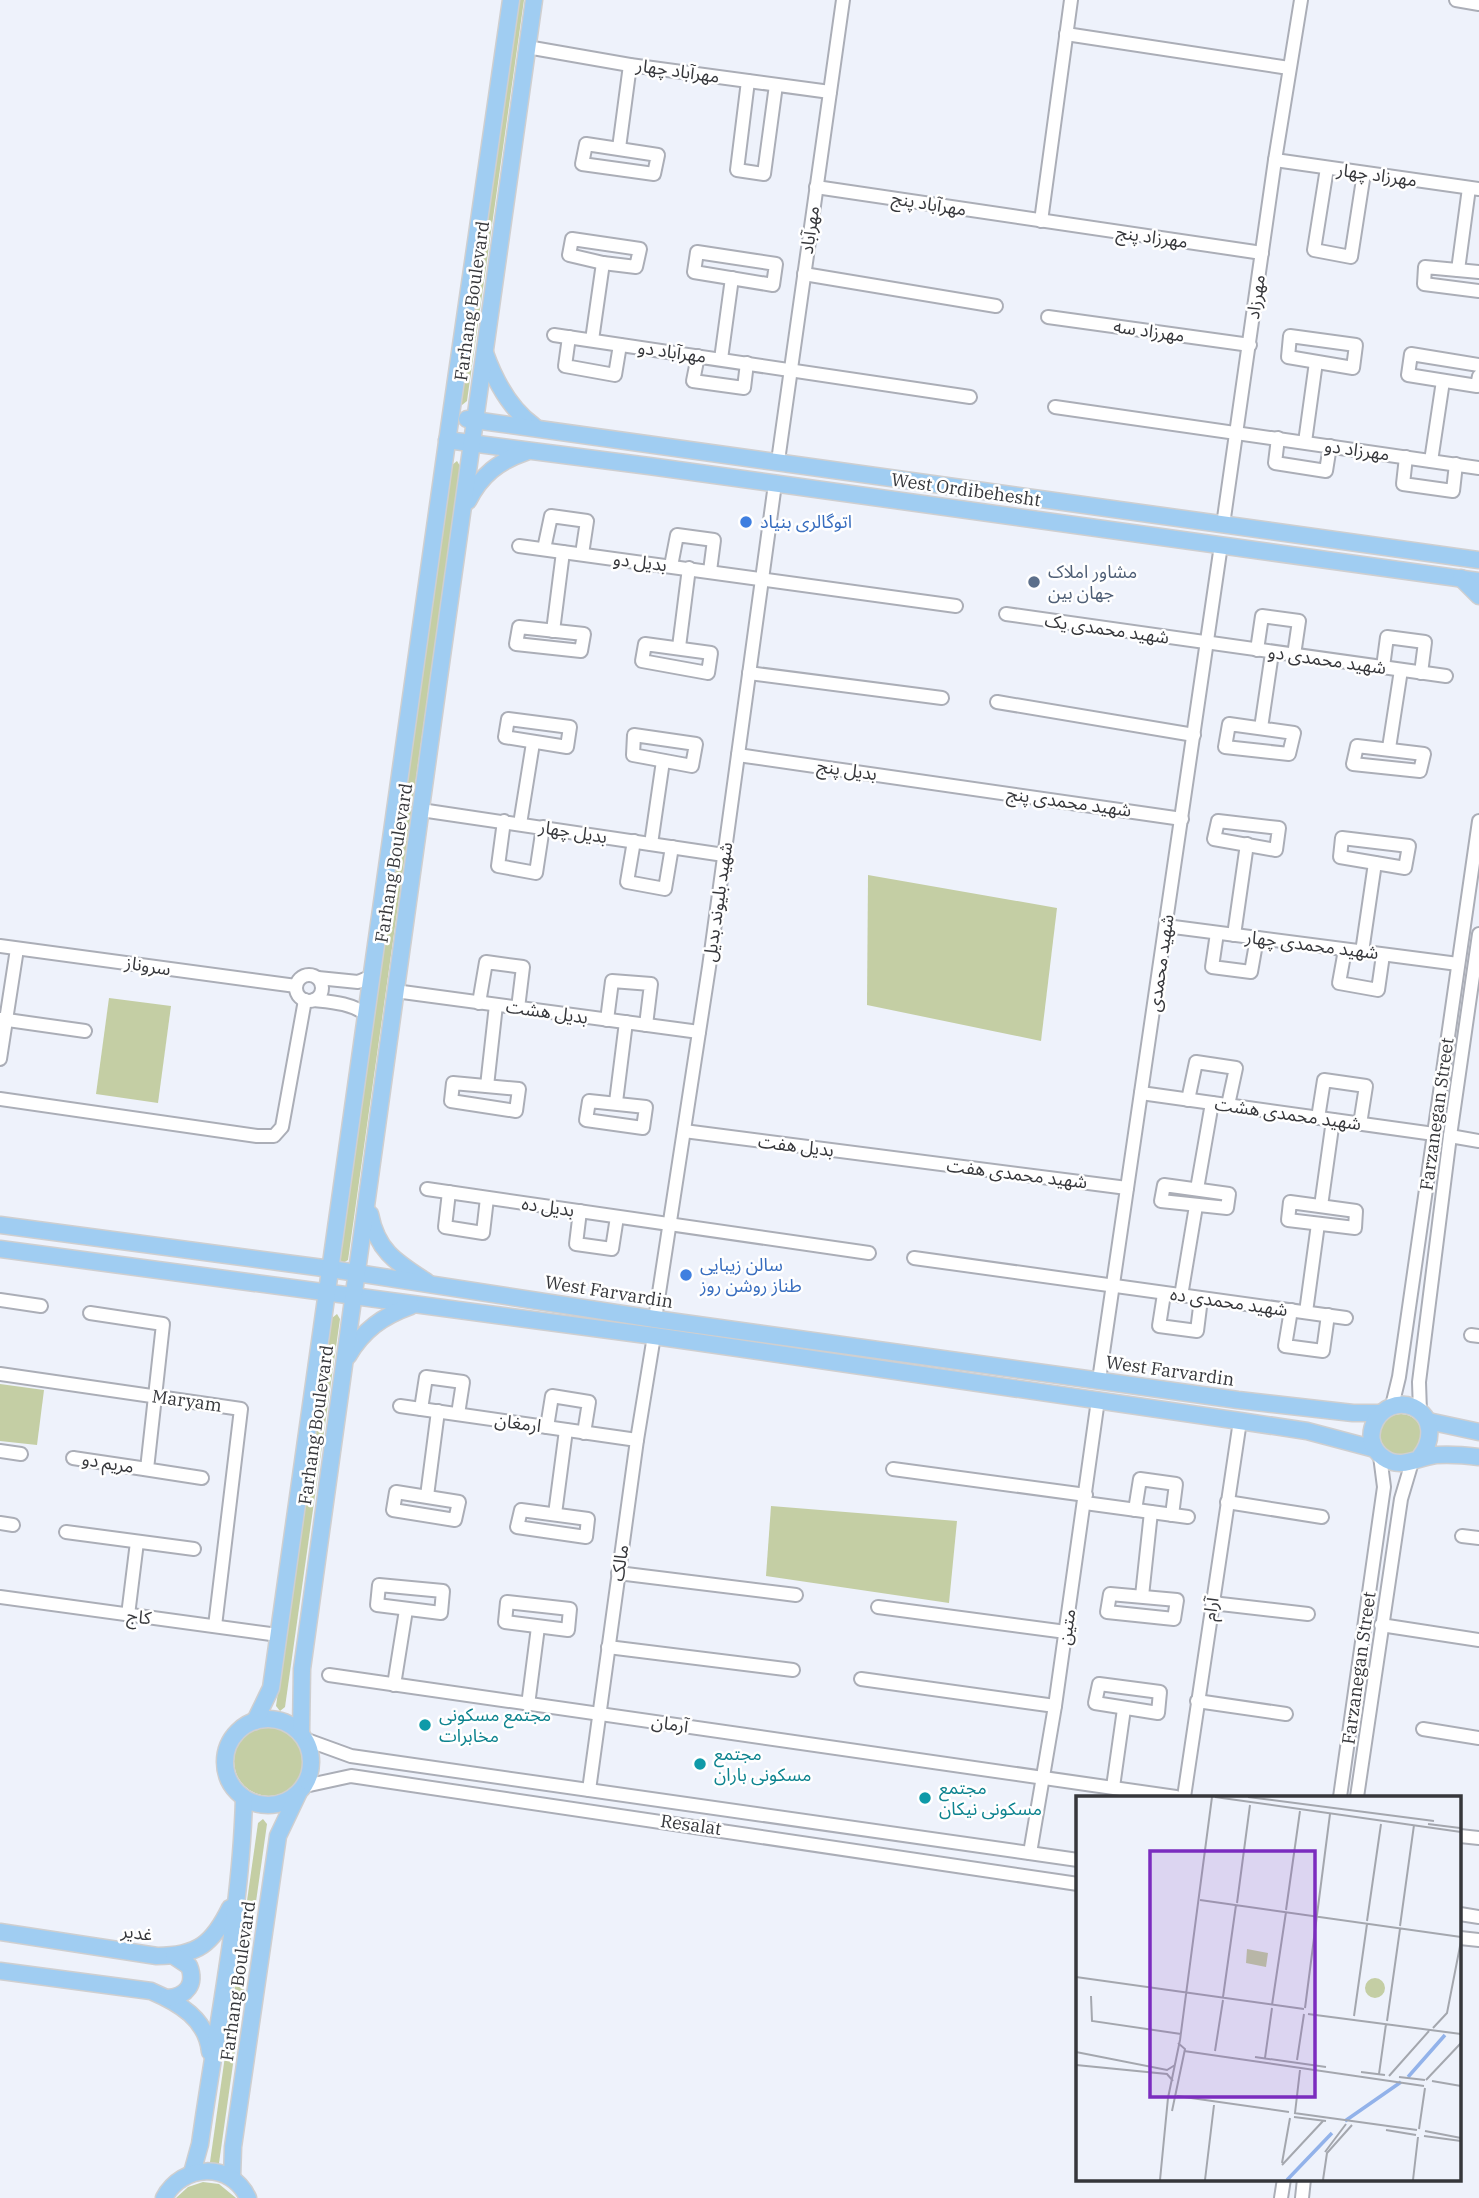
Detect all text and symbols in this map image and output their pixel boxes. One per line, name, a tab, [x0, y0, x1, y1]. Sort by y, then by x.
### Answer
street label: مهرآباد چهار	[634, 53, 721, 88]
street label: مهرزاد چهار	[1335, 157, 1419, 192]
street label: مهرآباد پنج	[890, 186, 968, 223]
street label: مهرآباد	[795, 204, 824, 255]
street label: Farhang Boulevard	[449, 219, 494, 382]
street label: مهرزاد پنج	[1114, 220, 1189, 255]
street label: مهرزاد	[1241, 273, 1270, 321]
street label: مهرزاد سه	[1112, 314, 1186, 347]
street label: مهرآباد دو	[636, 335, 708, 368]
street label: مهرزاد دو	[1323, 434, 1391, 465]
street label: West Ordibehesht	[890, 468, 1042, 511]
place label: اتوگالری بنیاد	[760, 510, 852, 533]
marker: اتوگالری بنیاد	[738, 514, 754, 530]
street label: بدیل دو	[612, 547, 668, 576]
place label: مشاور املاک جهان بین	[1048, 560, 1137, 604]
marker: مشاور املاک جهان بین	[1026, 574, 1042, 590]
street label: شهید محمدی یک	[1043, 608, 1171, 649]
street label: شهید محمدی دو	[1267, 640, 1388, 679]
street label: بدیل پنج	[815, 754, 879, 787]
street label: Farhang Boulevard	[370, 781, 417, 944]
street label: شهید محمدی پنج	[1005, 781, 1133, 824]
street label: بدیل چهار	[536, 815, 609, 848]
street label: شهید بلیوند بدیل	[698, 841, 737, 963]
street label: شهید محمدی	[1142, 913, 1179, 1013]
street label: شهید محمدی چهار	[1243, 925, 1380, 964]
street label: سروناز	[123, 950, 173, 980]
street label: بدیل هشت	[505, 994, 589, 1029]
street label: Farzanegan Street	[1414, 1036, 1459, 1192]
street label: شهید محمدی هشت	[1213, 1092, 1363, 1135]
street label: بدیل هفت	[757, 1129, 835, 1162]
street label: شهید محمدی هفت	[945, 1153, 1089, 1194]
street label: بدیل ده	[520, 1191, 576, 1222]
place label: سالن زیبایی طناز روشن روز	[699, 1253, 802, 1297]
marker: سالن زیبایی طناز روشن روز	[678, 1267, 694, 1283]
street label: West Farvardin	[543, 1270, 675, 1313]
street label: شهید محمدی ده	[1169, 1282, 1289, 1321]
street label: Farhang Boulevard	[293, 1343, 338, 1506]
street label: West Farvardin	[1104, 1350, 1236, 1391]
street label: Maryam	[151, 1384, 224, 1417]
street label: ارمغان	[493, 1408, 543, 1437]
street label: مریم دو	[80, 1447, 136, 1480]
street label: مالک	[606, 1543, 633, 1583]
street label: Farzanegan Street	[1336, 1590, 1381, 1746]
street label: آرام	[1197, 1595, 1227, 1623]
street label: کاج	[125, 1604, 153, 1631]
street label: متین	[1053, 1607, 1080, 1646]
place label: مجتمع مسکونی مخابرات	[439, 1703, 551, 1747]
street label: آرمان	[650, 1710, 691, 1738]
marker: مجتمع مسکونی مخابرات	[417, 1717, 433, 1733]
place label: مجتمع مسکونی باران	[714, 1742, 812, 1786]
marker: مجتمع مسکونی باران	[692, 1756, 708, 1772]
place label: مجتمع مسکونی نیکان	[939, 1776, 1042, 1820]
marker: مجتمع مسکونی نیکان	[917, 1790, 933, 1806]
inset map	[1076, 1796, 1462, 2180]
street label: Resalat	[659, 1809, 723, 1840]
street label: Farhang Boulevard	[215, 1899, 260, 2062]
street label: غدیر	[119, 1919, 154, 1946]

